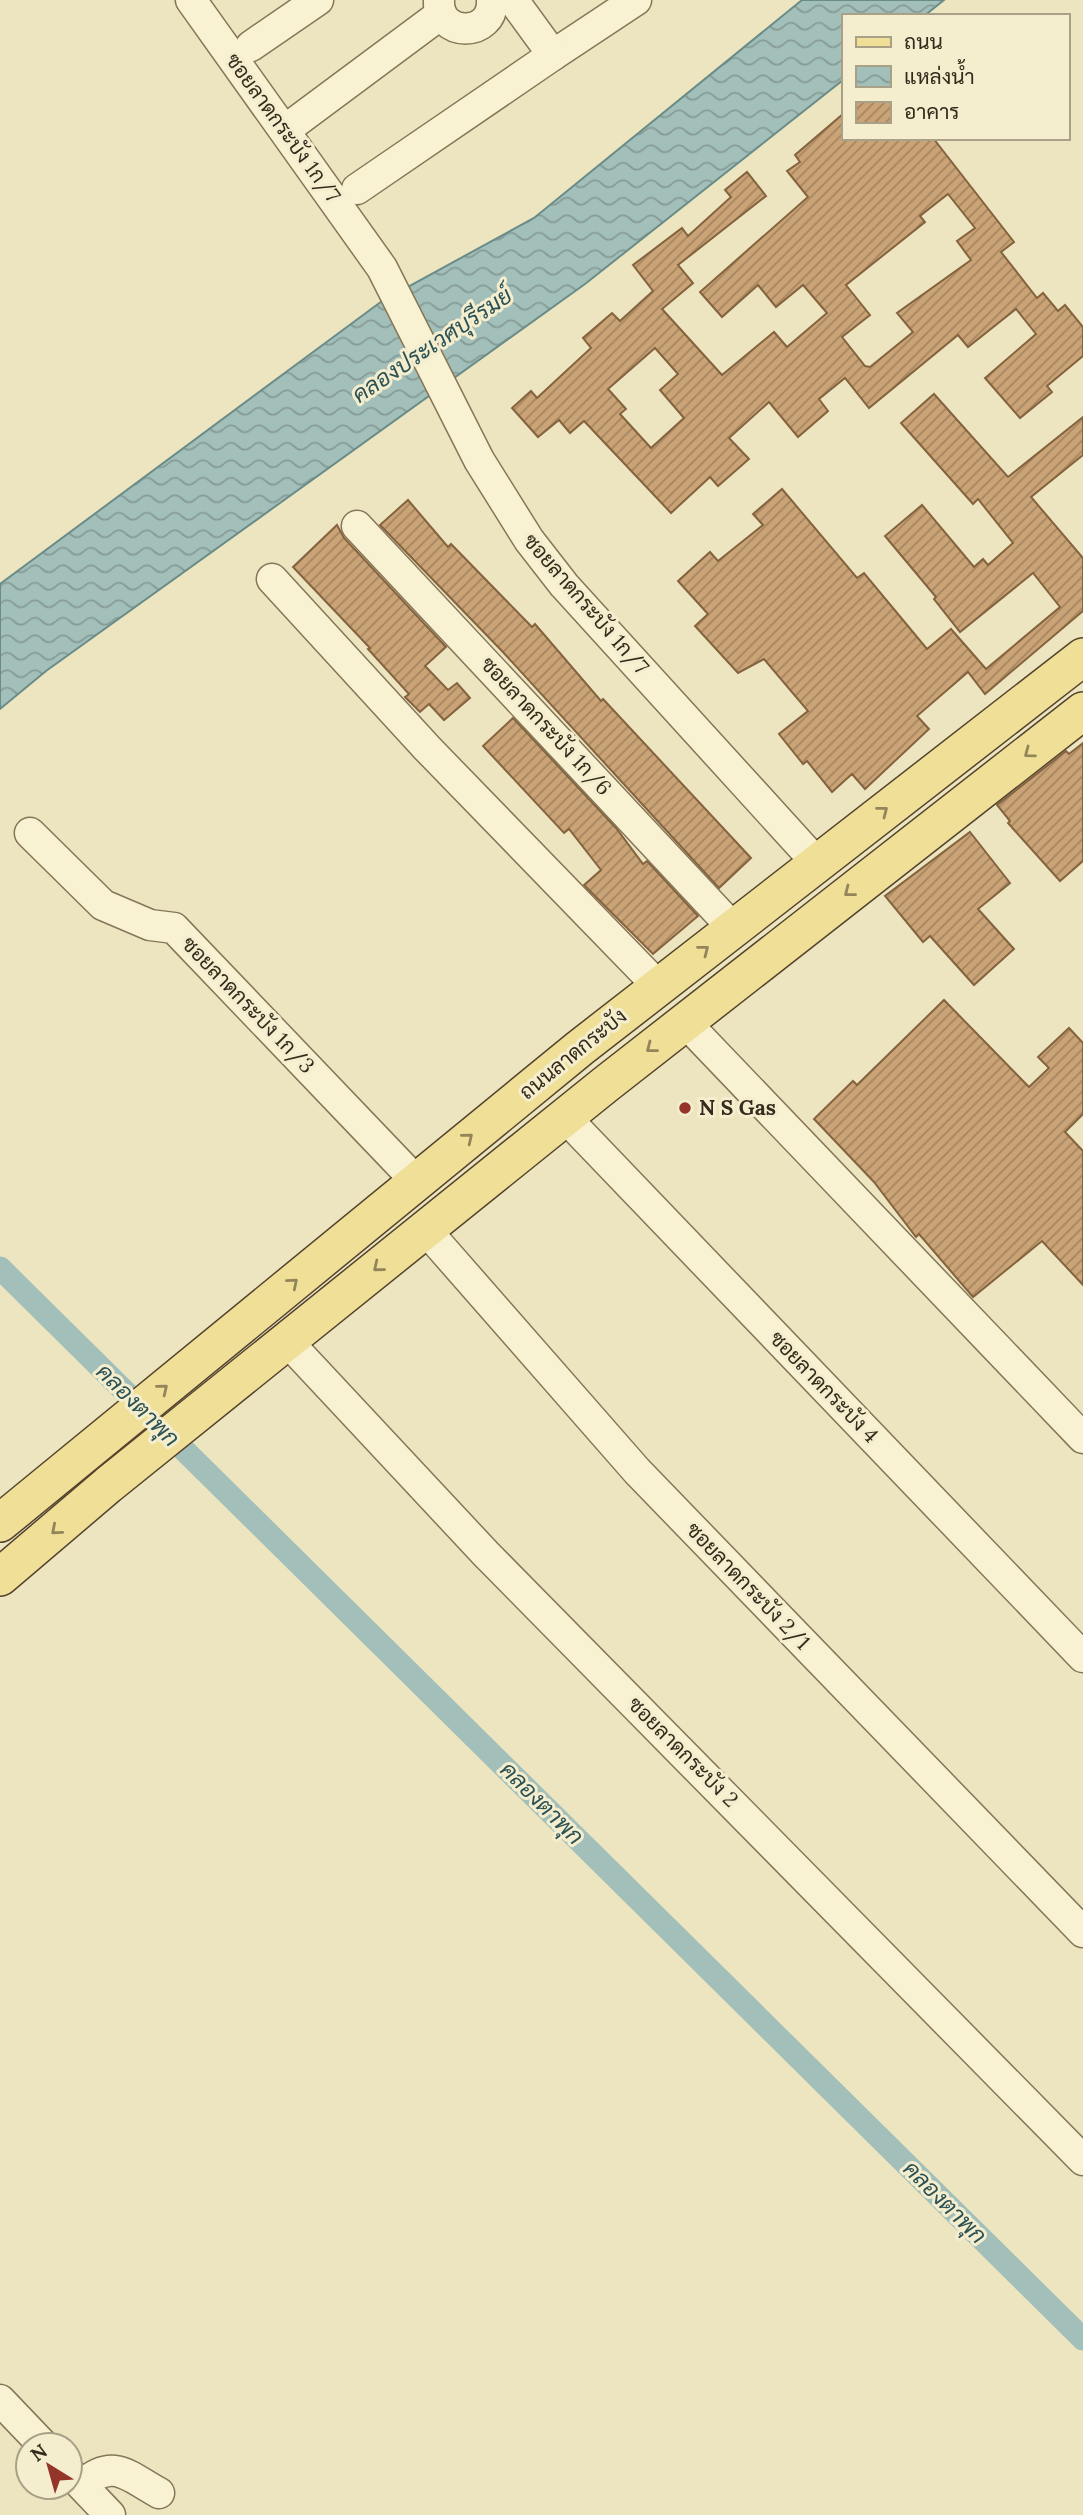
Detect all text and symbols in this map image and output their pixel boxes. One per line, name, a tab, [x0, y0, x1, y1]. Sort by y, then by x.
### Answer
legend	[842, 14, 1069, 140]
text: ถนน	[904, 28, 943, 55]
street label: ซอยลาดกระบัง 1ก/7	[220, 48, 347, 208]
text: แหล่งน้ำ	[904, 59, 975, 90]
text: อาคาร	[904, 98, 960, 125]
water label: คลองประเวศบุรีรมย์	[346, 278, 521, 410]
street label: ซอยลาดกระบัง 1ก/7	[518, 528, 655, 680]
street label: ซอยลาดกระบัง 1ก/6	[475, 651, 618, 801]
one-way arrow	[1024, 744, 1037, 757]
one-way arrow	[875, 806, 888, 819]
one-way arrow	[845, 884, 857, 897]
street label: ซอยลาดกระบัง 1ก/3	[176, 931, 321, 1079]
one-way arrow	[696, 946, 708, 959]
street label: ถนนลาดกระบัง	[514, 1002, 632, 1105]
one-way arrow	[647, 1040, 659, 1053]
place label: N S Gas	[699, 1094, 776, 1121]
marker: N S Gas	[677, 1100, 693, 1116]
one-way arrow	[460, 1134, 473, 1146]
one-way arrow	[373, 1258, 385, 1271]
one-way arrow	[284, 1279, 297, 1291]
street label: ซอยลาดกระบัง 4	[764, 1325, 885, 1448]
water label: คลองตาพุก	[89, 1357, 186, 1454]
one-way arrow	[156, 1384, 168, 1397]
street label: ซอยลาดกระบัง 2/1	[681, 1516, 816, 1655]
one-way arrow	[51, 1522, 64, 1534]
street label: ซอยลาดกระบัง 2	[622, 1691, 744, 1813]
water label: คลองตาพุก	[493, 1755, 590, 1852]
water label: คลองตาพุก	[896, 2154, 993, 2251]
north arrow	[14, 2431, 84, 2501]
text: N	[26, 2438, 52, 2466]

